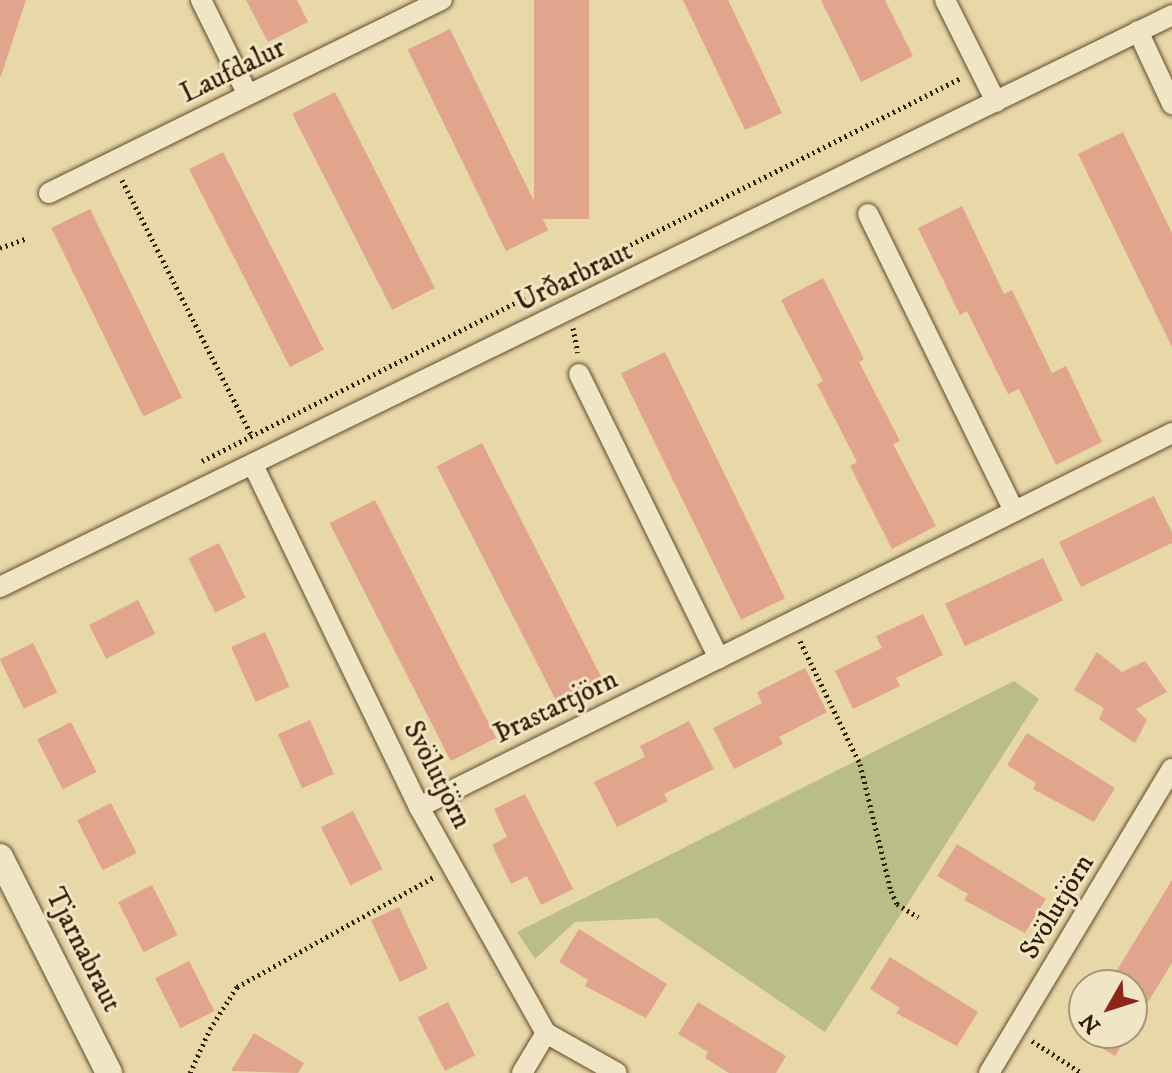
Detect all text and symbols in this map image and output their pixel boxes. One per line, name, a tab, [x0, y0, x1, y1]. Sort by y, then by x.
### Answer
street label: Laufdalur	[175, 31, 291, 111]
street label: Urðarbraut	[510, 234, 638, 320]
street label: Þrastartjörn	[489, 663, 623, 751]
street label: Svölutjörn	[396, 716, 478, 834]
street label: Svölutjörn	[1013, 849, 1101, 965]
street label: Tjarnabraut	[38, 883, 128, 1017]
north arrow	[1068, 969, 1148, 1049]
text: N	[1074, 1008, 1107, 1039]

